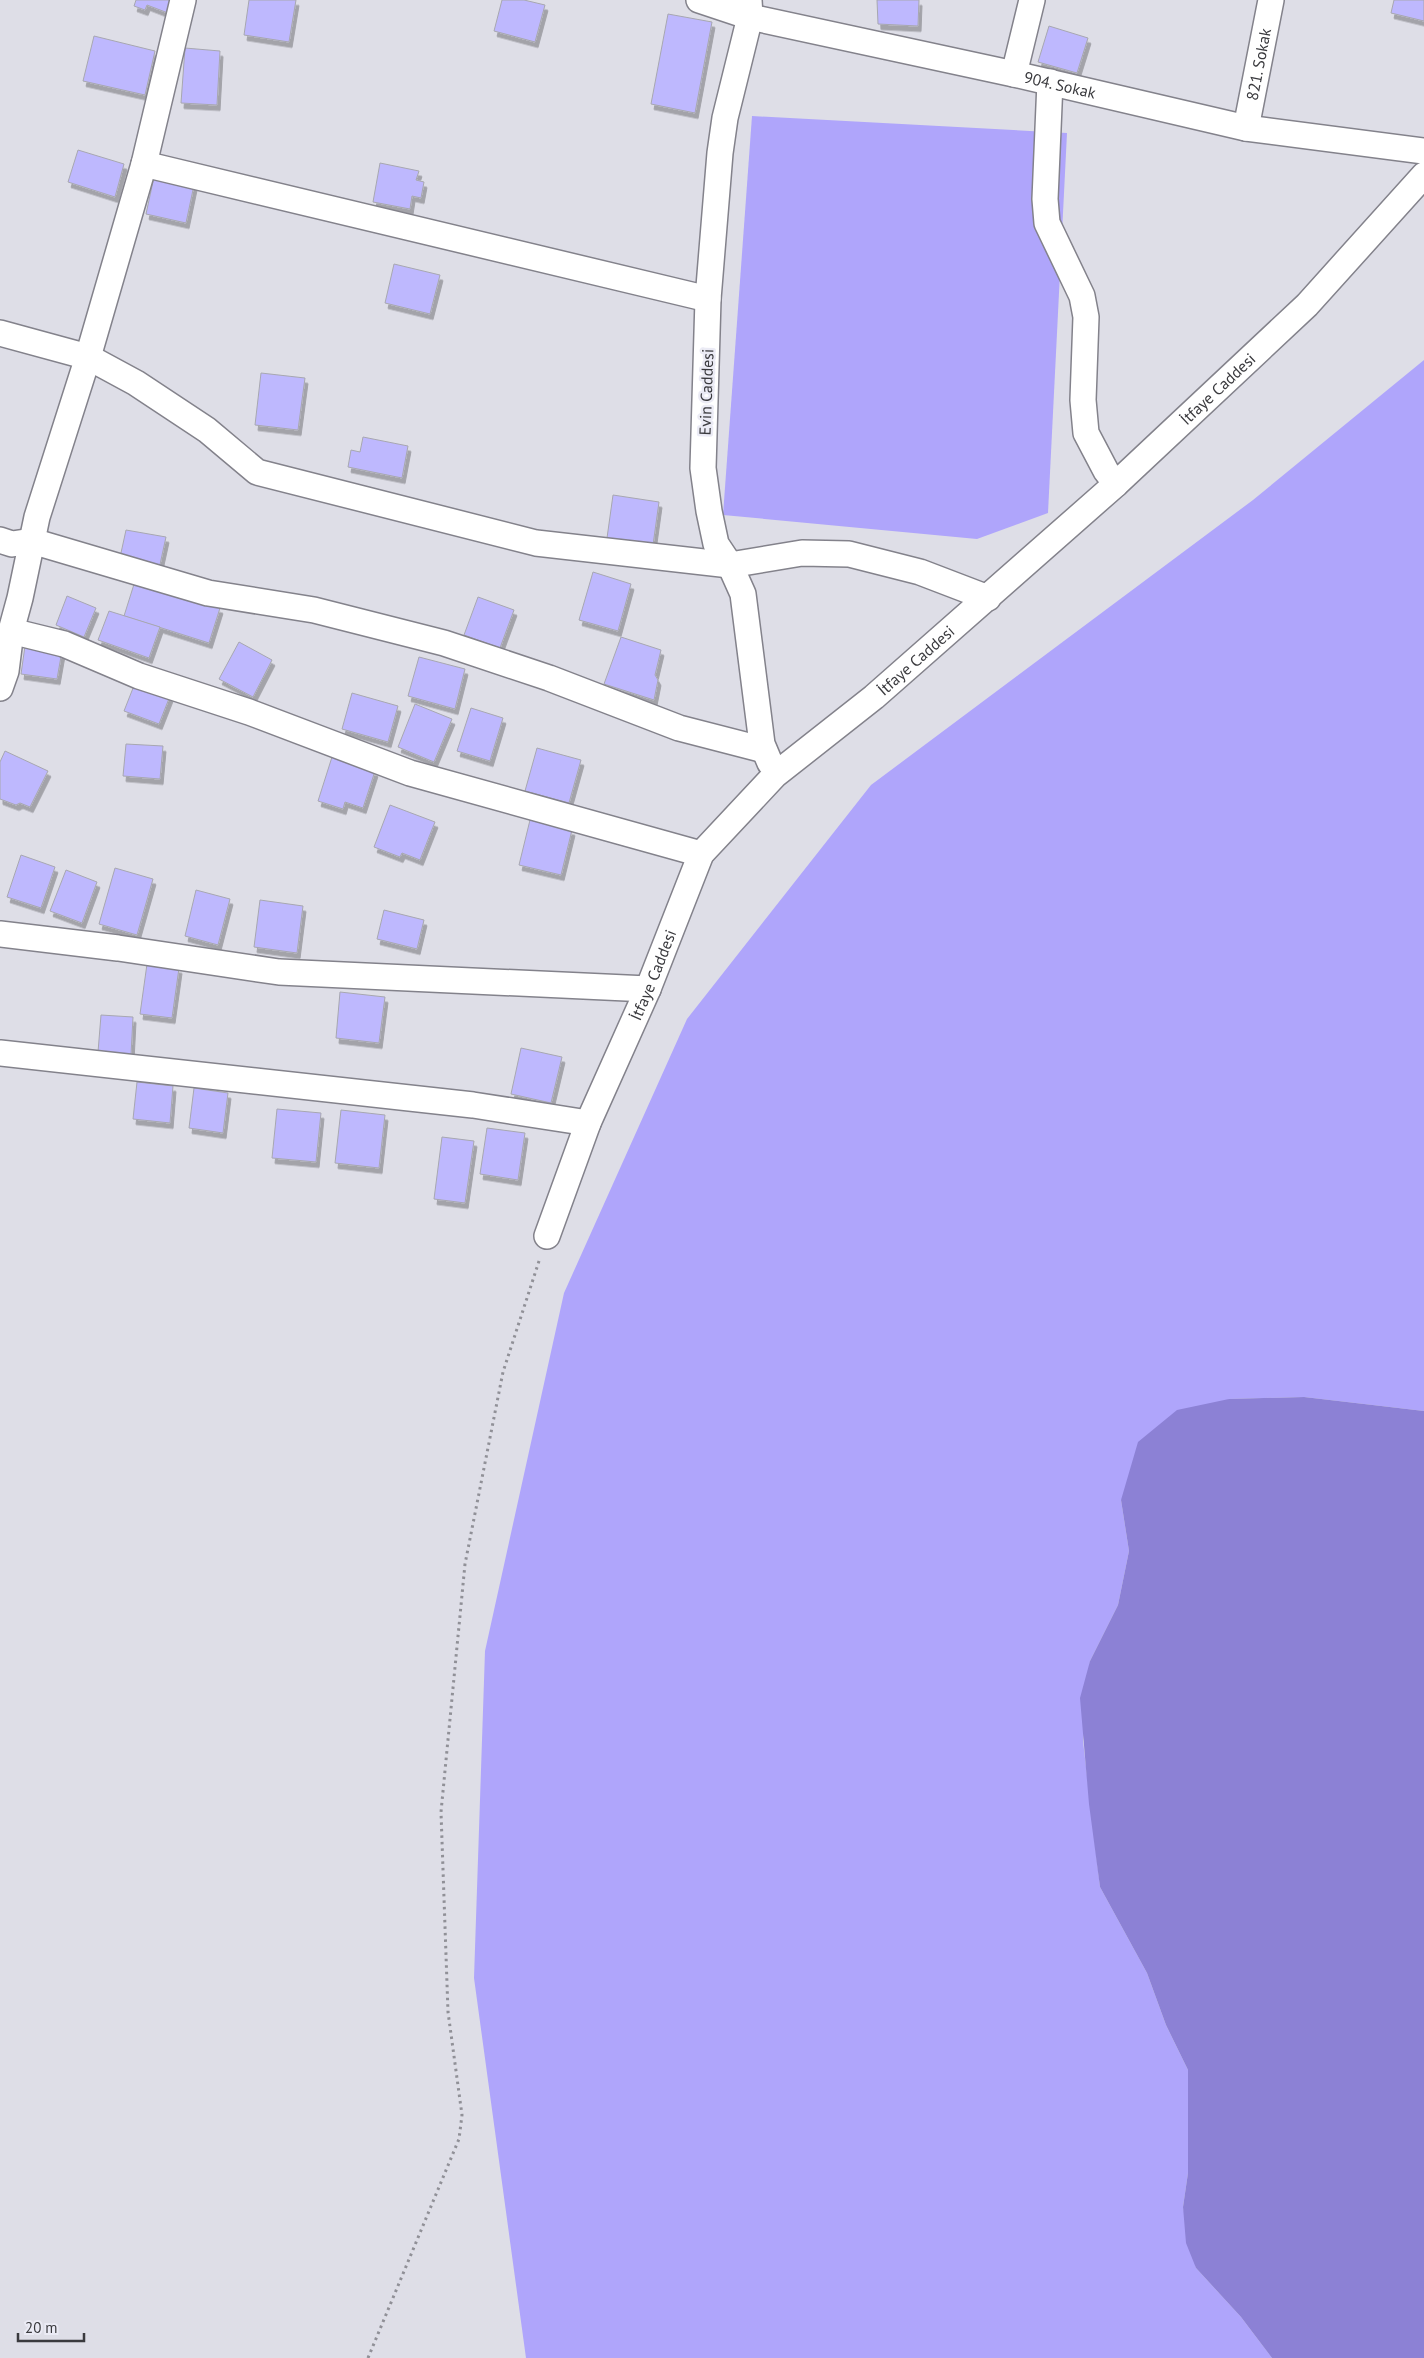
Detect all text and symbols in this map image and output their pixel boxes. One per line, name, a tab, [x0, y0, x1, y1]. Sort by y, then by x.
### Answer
street label: 821. Sokak	[1242, 26, 1275, 102]
street label: 904. Sokak	[1022, 67, 1098, 103]
street label: Evin Caddesi	[694, 348, 718, 436]
street label: İtfaye Caddesi	[1176, 349, 1260, 429]
street label: İtfaye Caddesi	[873, 621, 958, 699]
street label: İtfaye Caddesi	[625, 927, 680, 1023]
scale bar	[18, 2310, 84, 2342]
text: 20 m	[25, 2318, 58, 2337]

